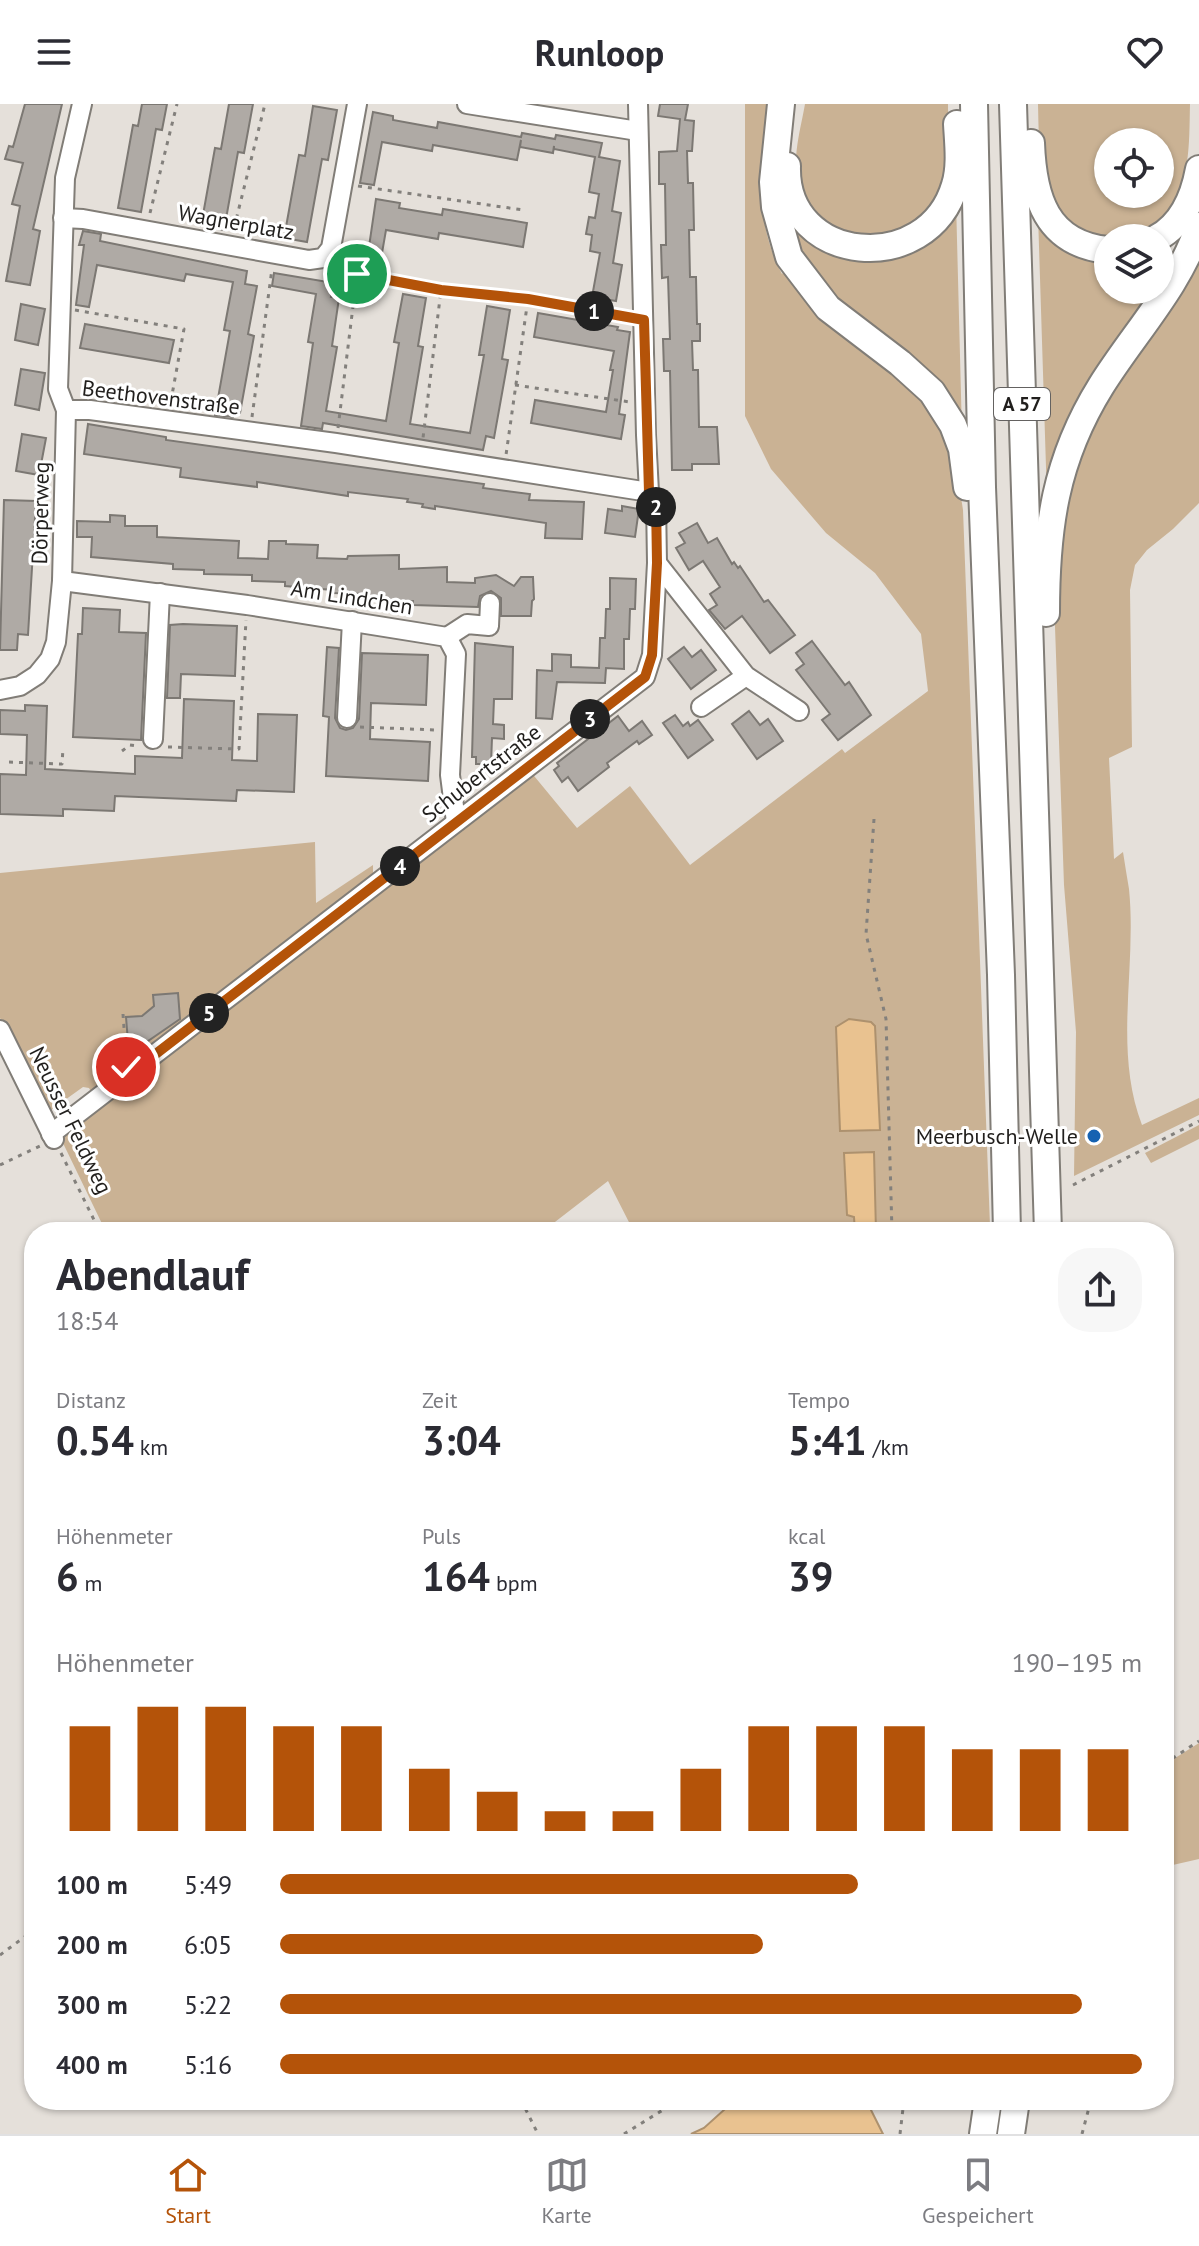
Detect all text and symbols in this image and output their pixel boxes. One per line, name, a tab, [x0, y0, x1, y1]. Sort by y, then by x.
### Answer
text: Runloop	[535, 29, 664, 76]
icon: menu	[32, 30, 76, 74]
icon: heart	[1123, 30, 1167, 74]
map controls	[1094, 128, 1174, 304]
button: locate	[1094, 128, 1174, 208]
street label: Wagnerplatz	[176, 198, 296, 246]
button: layers	[1094, 224, 1174, 304]
pin	[323, 240, 391, 308]
icon: arrive	[335, 252, 379, 296]
pin: 1	[574, 291, 614, 331]
text: 1	[588, 297, 600, 325]
street label: Beethovenstraße	[80, 373, 242, 421]
road number: A 57	[994, 388, 1050, 420]
street label: Dörperweg	[25, 461, 55, 565]
pin: 2	[636, 487, 676, 527]
text: 2	[650, 493, 662, 521]
street label: Am Lindchen	[289, 574, 415, 620]
pin: 3	[570, 699, 610, 739]
text: 3	[584, 705, 596, 733]
street label: Schubertstraße	[416, 718, 546, 828]
pin: 4	[380, 846, 420, 886]
text: 4	[394, 852, 406, 880]
pin: 5	[189, 993, 229, 1033]
text: 5	[203, 999, 215, 1027]
pin	[92, 1033, 160, 1101]
street label: Neusser Feldweg	[23, 1042, 119, 1198]
icon: check	[104, 1045, 148, 1089]
place label: Meerbusch-Welle	[916, 1122, 1078, 1150]
marker: Meerbusch-Welle	[1085, 1127, 1103, 1145]
text: Abendlauf	[56, 1245, 249, 1302]
button: share	[1058, 1248, 1142, 1332]
text: 18:54	[56, 1304, 118, 1337]
text: Distanz	[56, 1386, 126, 1414]
text: Zeit	[422, 1386, 457, 1414]
text: Tempo	[788, 1386, 850, 1414]
text: 0.54	[56, 1414, 134, 1466]
text: 3:04	[422, 1414, 501, 1466]
text: 5:41	[788, 1414, 867, 1466]
text: km	[134, 1433, 168, 1461]
text: /km	[867, 1433, 909, 1461]
text: Höhenmeter	[56, 1522, 173, 1550]
text: Puls	[422, 1522, 461, 1550]
text: kcal	[788, 1522, 826, 1550]
text: 6	[56, 1550, 79, 1602]
text: 164	[422, 1550, 490, 1602]
text: 39	[788, 1550, 833, 1602]
text: m	[79, 1569, 102, 1597]
text: bpm	[490, 1569, 538, 1597]
text: Höhenmeter	[56, 1646, 194, 1679]
text: 190–195 m	[1012, 1646, 1142, 1679]
text: 100 m	[56, 1868, 128, 1901]
text: 5:49	[184, 1868, 232, 1901]
text: 200 m	[56, 1928, 128, 1961]
text: 6:05	[184, 1928, 232, 1961]
text: 300 m	[56, 1988, 128, 2021]
text: 5:22	[184, 1988, 232, 2021]
text: 400 m	[56, 2048, 128, 2081]
text: 5:16	[184, 2048, 232, 2081]
tab: Start	[165, 2153, 211, 2229]
tab: Karte	[541, 2153, 592, 2229]
tab: Gespeichert	[922, 2153, 1034, 2229]

